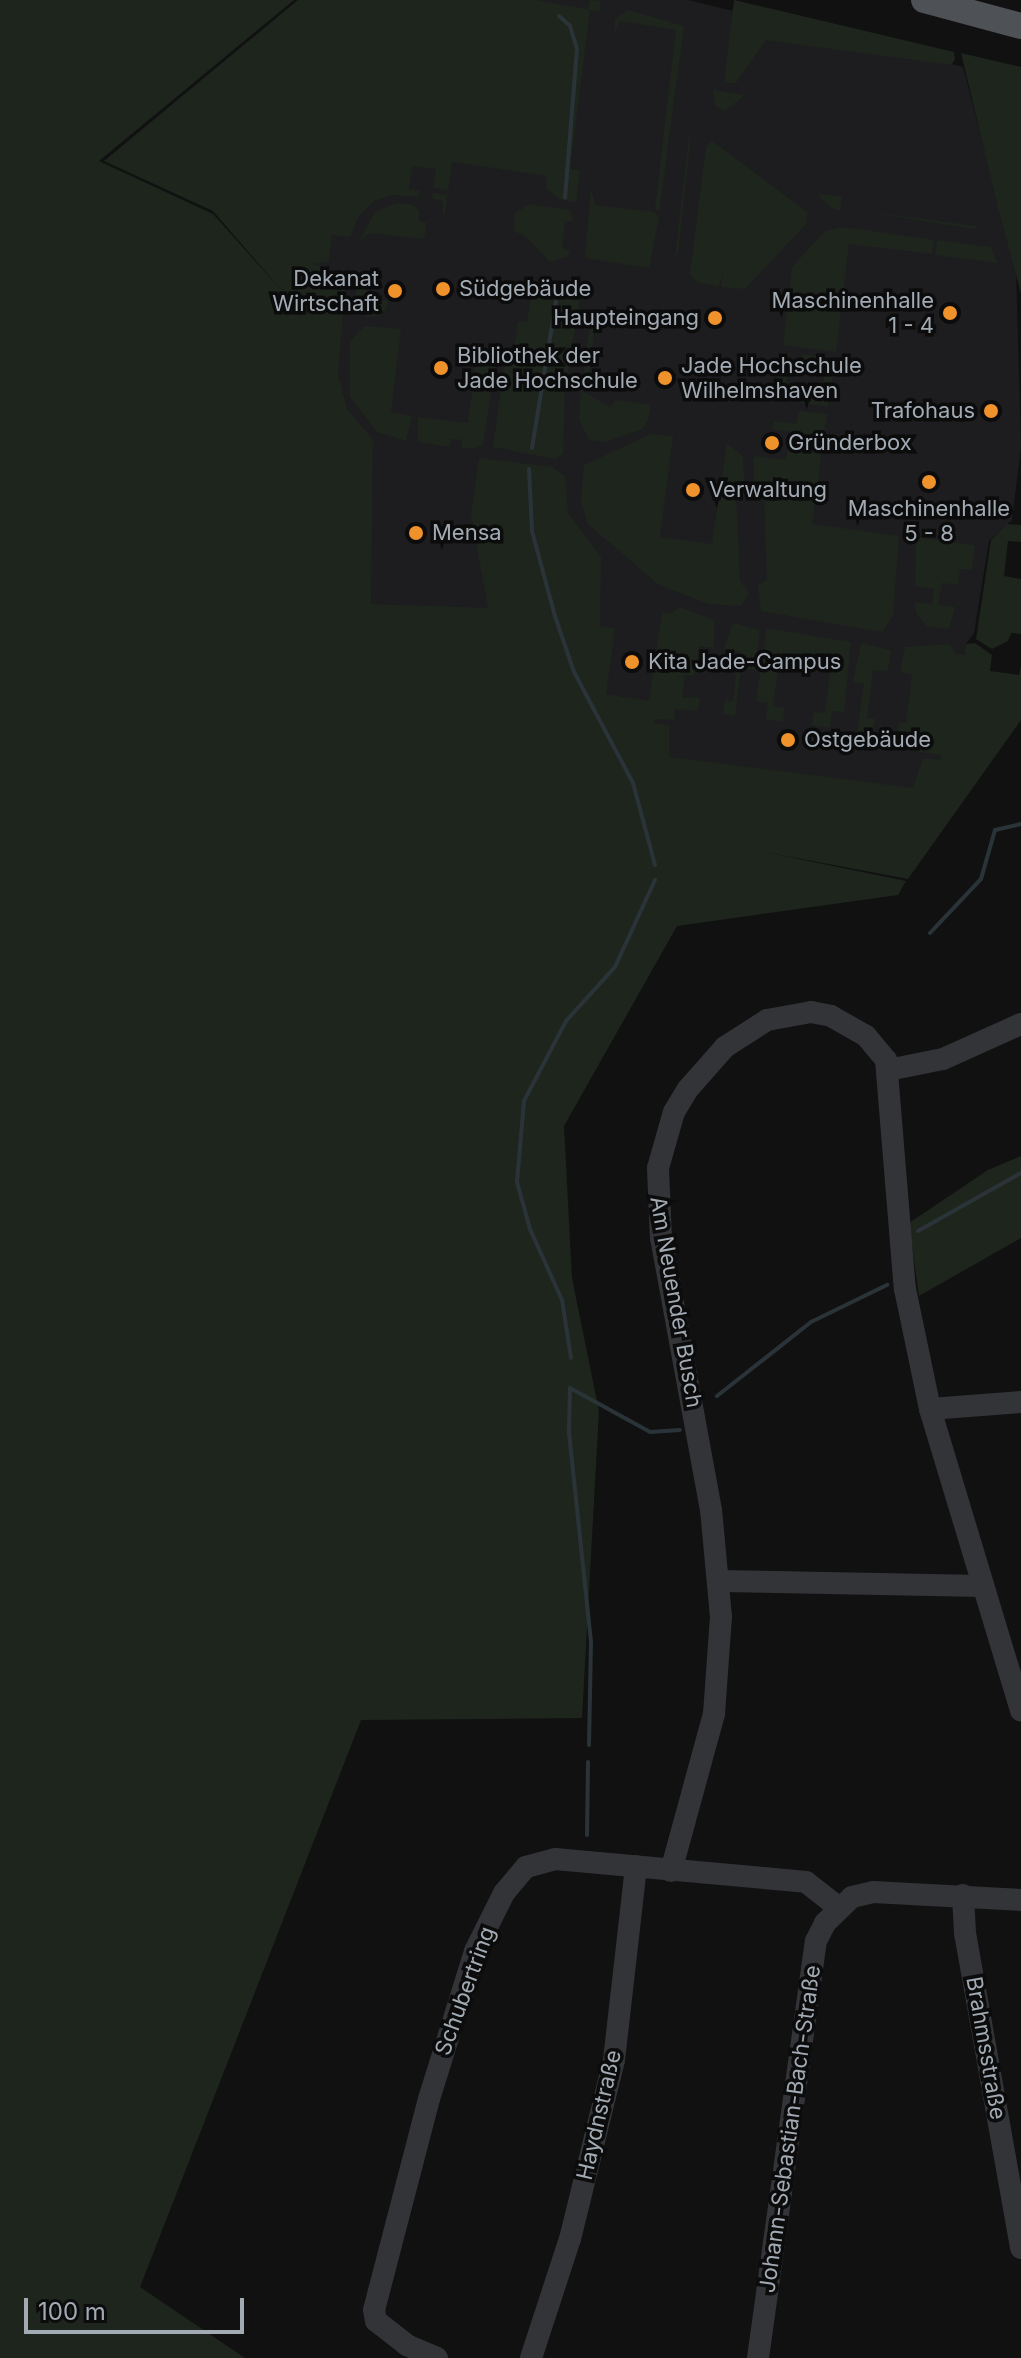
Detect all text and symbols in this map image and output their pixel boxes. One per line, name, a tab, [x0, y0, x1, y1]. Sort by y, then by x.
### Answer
place label: Dekanat Wirtschaft	[272, 265, 379, 316]
place label: Südgebäude	[459, 276, 591, 302]
marker: Südgebäude	[434, 280, 452, 298]
marker: Dekanat Wirtschaft	[386, 282, 404, 300]
place label: Maschinenhalle 1 - 4	[772, 287, 934, 338]
marker: Maschinenhalle 1 - 4	[941, 304, 959, 322]
place label: Haupteingang	[553, 305, 699, 331]
marker: Haupteingang	[706, 309, 724, 327]
place label: Bibliothek der Jade Hochschule	[457, 342, 638, 394]
place label: Jade Hochschule Wilhelmshaven	[681, 352, 862, 404]
marker: Bibliothek der Jade Hochschule	[432, 359, 450, 377]
marker: Jade Hochschule Wilhelmshaven	[656, 369, 674, 387]
place label: Trafohaus	[871, 398, 975, 424]
marker: Trafohaus	[982, 402, 1000, 420]
place label: Gründerbox	[788, 430, 912, 456]
marker: Gründerbox	[763, 434, 781, 452]
marker: Maschinenhalle 5 - 8	[920, 473, 938, 491]
place label: Verwaltung	[709, 477, 827, 503]
marker: Verwaltung	[684, 481, 702, 499]
place label: Maschinenhalle 5 - 8	[848, 495, 1010, 546]
place label: Mensa	[432, 520, 502, 546]
marker: Mensa	[407, 524, 425, 542]
place label: Kita Jade-Campus	[648, 649, 841, 675]
marker: Kita Jade-Campus	[623, 653, 641, 671]
place label: Ostgebäude	[804, 727, 931, 753]
marker: Ostgebäude	[779, 731, 797, 749]
street label: Am Neuender Busch	[644, 1194, 708, 1410]
street label: Schubertring	[429, 1923, 501, 2059]
street label: Johann-Sebastian-Bach-Straße	[754, 1963, 826, 2295]
street label: Brahmsstraße	[960, 1974, 1012, 2122]
street label: Haydnstraße	[571, 2047, 627, 2183]
scale bar	[28, 2282, 248, 2332]
text: 100 m	[38, 2297, 106, 2326]

